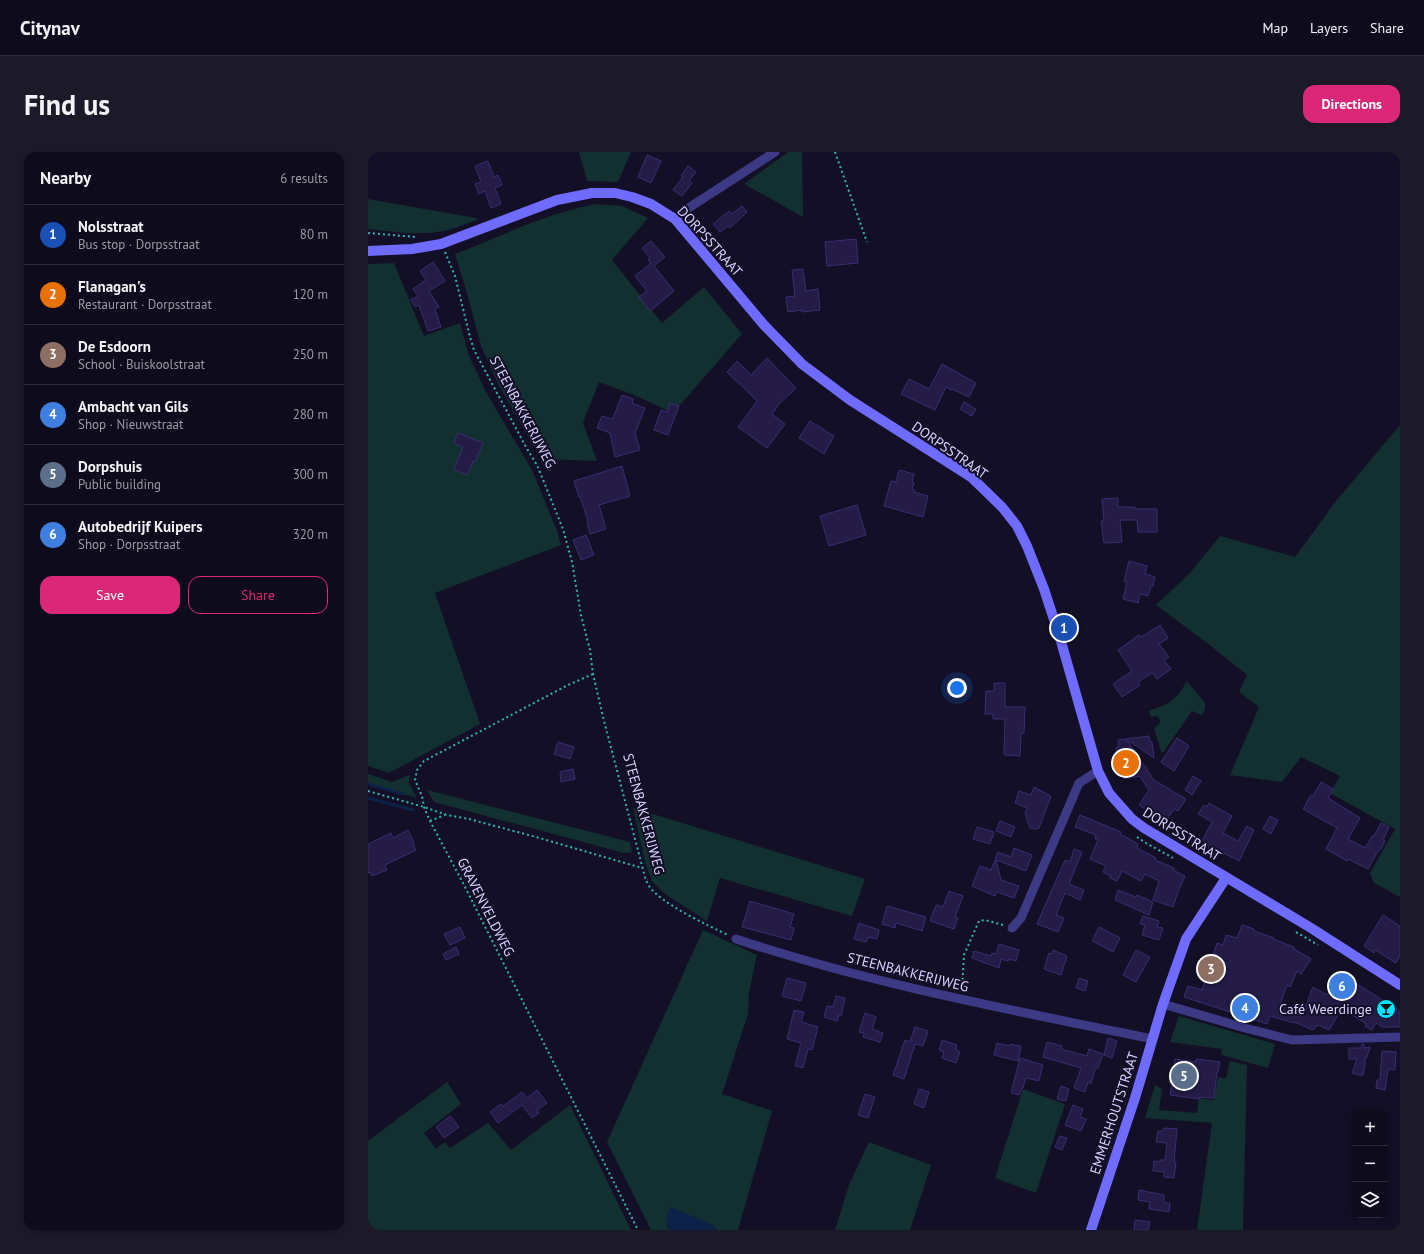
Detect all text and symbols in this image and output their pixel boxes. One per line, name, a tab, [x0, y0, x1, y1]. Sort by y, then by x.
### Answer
text: Citynav	[20, 16, 80, 40]
text: Map	[1262, 19, 1288, 37]
text: Layers	[1310, 19, 1348, 37]
text: Share	[1370, 19, 1404, 37]
button: Directions	[1303, 85, 1400, 123]
text: Find us	[24, 86, 110, 123]
text: Nearby	[40, 167, 91, 189]
text: 6 results	[280, 170, 328, 187]
street label: DORPSSTRAAT	[674, 202, 747, 280]
text: Nolsstraat	[78, 217, 144, 236]
text: 1	[49, 226, 57, 243]
text: 80 m	[300, 226, 328, 243]
text: Bus stop · Dorpsstraat	[78, 236, 200, 253]
text: Flanagan's	[78, 277, 146, 296]
text: 2	[49, 286, 57, 303]
text: 120 m	[293, 286, 328, 303]
text: Restaurant · Dorpsstraat	[78, 296, 212, 313]
text: De Esdoorn	[78, 337, 151, 356]
text: 3	[49, 346, 57, 363]
text: 250 m	[293, 346, 328, 363]
street label: STEENBAKKERIJWEG	[486, 353, 560, 471]
text: School · Buiskoolstraat	[78, 356, 205, 373]
text: Ambacht van Gils	[78, 397, 188, 416]
text: 4	[49, 406, 57, 423]
text: 280 m	[293, 406, 328, 423]
text: Shop · Nieuwstraat	[78, 416, 183, 433]
street label: DORPSSTRAAT	[909, 417, 992, 483]
text: Dorpshuis	[78, 457, 142, 476]
text: 5	[49, 466, 57, 483]
text: 300 m	[293, 466, 328, 483]
text: Public building	[78, 476, 161, 493]
text: Autobedrijf Kuipers	[78, 517, 202, 536]
text: 6	[49, 526, 57, 543]
text: 320 m	[293, 526, 328, 543]
text: Shop · Dorpsstraat	[78, 536, 180, 553]
button: Save	[40, 576, 180, 614]
button: Share	[188, 576, 328, 614]
pin: 1	[1051, 613, 1077, 643]
your location	[947, 678, 967, 698]
pin: 2	[1113, 748, 1139, 778]
street label: STEENBAKKERIJWEG	[619, 751, 669, 877]
street label: DORPSSTRAAT	[1140, 803, 1225, 865]
street label: GRAVENVELDWEG	[453, 855, 519, 959]
street label: STEENBAKKERIJWEG	[845, 948, 971, 996]
pin: 3	[1198, 954, 1224, 984]
pin: 6	[1329, 971, 1355, 1001]
pin: 4	[1232, 993, 1258, 1023]
bar icon: Café Weerdinge	[1375, 998, 1397, 1020]
place label: Café Weerdinge	[1279, 1000, 1372, 1018]
street label: EMMERHOUTSTRAAT	[1086, 1049, 1142, 1177]
pin: 5	[1171, 1061, 1197, 1091]
map controls	[1352, 1110, 1388, 1218]
button: +	[1352, 1110, 1388, 1146]
button: −	[1352, 1146, 1388, 1182]
button: layers	[1352, 1182, 1388, 1218]

